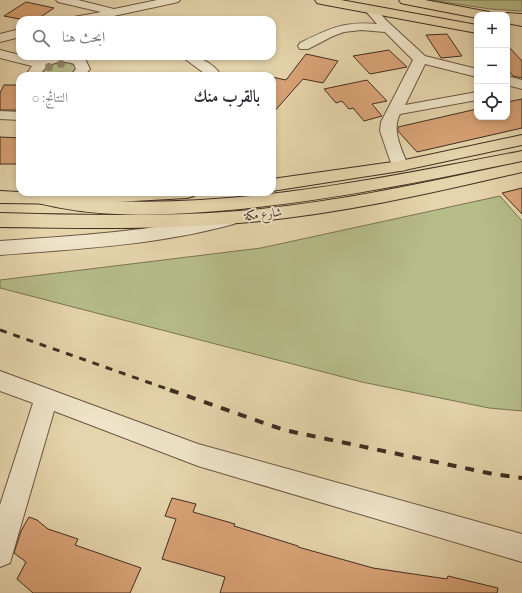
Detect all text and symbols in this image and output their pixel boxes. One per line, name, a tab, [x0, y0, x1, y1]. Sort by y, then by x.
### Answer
map controls	[474, 12, 510, 120]
button: +	[474, 12, 510, 48]
search box	[16, 16, 276, 60]
icon: search	[30, 27, 52, 49]
text: ابحث هنا	[62, 28, 105, 46]
button: −	[474, 48, 510, 84]
button: locate	[474, 84, 510, 120]
text: بالقرب منك	[194, 86, 260, 106]
text: النتائج: 0	[32, 90, 68, 105]
street label: شارع مكة	[242, 205, 283, 227]

